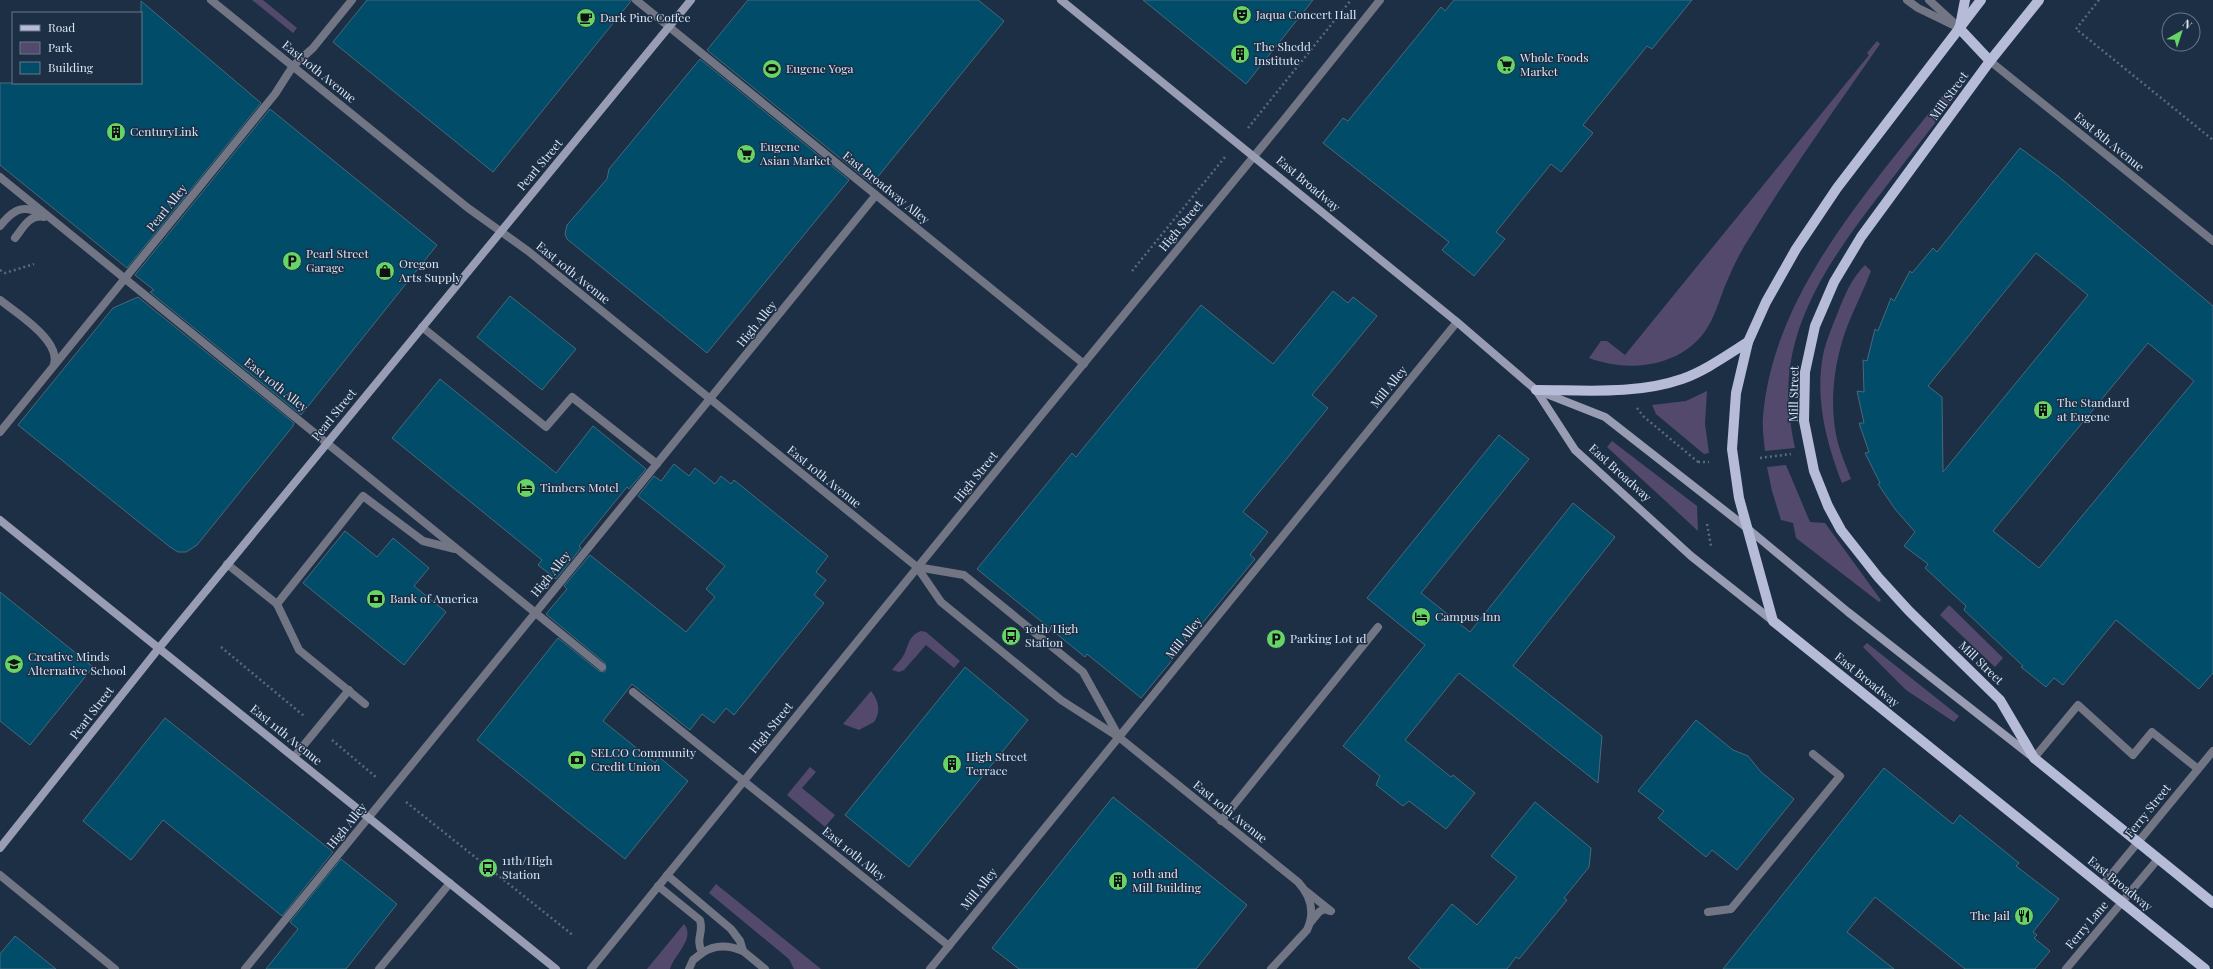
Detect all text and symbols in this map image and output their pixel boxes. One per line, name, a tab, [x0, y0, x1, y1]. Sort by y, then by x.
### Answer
theatre icon: Jaqua Concert Hall	[1231, 4, 1253, 26]
place label: Jaqua Concert Hall	[1255, 6, 1357, 22]
cafe icon: Dark Pine Coffee	[575, 7, 597, 29]
place label: Dark Pine Coffee	[600, 9, 691, 25]
legend	[12, 12, 142, 84]
north arrow	[2161, 12, 2201, 52]
text: N	[2180, 16, 2195, 32]
text: Road	[48, 19, 75, 35]
street label: East 10th Avenue	[279, 36, 360, 106]
place label: The Shedd Institute	[1254, 38, 1311, 68]
text: Park	[48, 39, 73, 55]
building icon: The Shedd Institute	[1229, 43, 1251, 65]
place label: Whole Foods Market	[1519, 49, 1589, 79]
supermarket icon: Whole Foods Market	[1495, 54, 1517, 76]
sports icon: Eugene Yoga	[761, 58, 783, 80]
text: Building	[48, 59, 94, 75]
place label: Eugene Yoga	[786, 60, 853, 76]
street label: Mill Street	[1925, 67, 1972, 123]
street label: East 8th Avenue	[2071, 108, 2148, 174]
building icon: CenturyLink	[105, 121, 127, 143]
place label: CenturyLink	[130, 123, 199, 139]
street label: Pearl Street	[513, 135, 566, 194]
place label: Eugene Asian Market	[759, 138, 831, 168]
supermarket icon: Eugene Asian Market	[735, 143, 757, 165]
street label: East Broadway Alley	[840, 147, 933, 227]
street label: East Broadway	[1273, 152, 1344, 215]
street label: Pearl Alley	[142, 180, 190, 234]
street label: High Street	[1155, 196, 1206, 254]
street label: East 10th Avenue	[533, 237, 614, 307]
place label: Pearl Street Garage	[306, 245, 369, 275]
parking icon: Pearl Street Garage	[281, 250, 303, 272]
place label: Oregon Arts Supply	[398, 255, 461, 285]
shop icon: Oregon Arts Supply	[374, 260, 396, 282]
street label: High Alley	[733, 297, 780, 350]
street label: East 10th Alley	[241, 354, 312, 415]
street label: Mill Alley	[1366, 362, 1410, 411]
street label: Mill Street	[1785, 365, 1802, 422]
street label: Pearl Street	[307, 384, 360, 444]
place label: The Standard at Eugene	[2057, 394, 2129, 424]
building icon: The Standard at Eugene	[2032, 399, 2054, 421]
street label: East Broadway	[1586, 440, 1655, 505]
street label: East 10th Avenue	[784, 441, 865, 511]
street label: High Street	[950, 447, 1001, 505]
hotel icon: Timbers Motel	[515, 477, 537, 499]
place label: Timbers Motel	[540, 479, 619, 495]
street label: High Alley	[527, 547, 574, 600]
bank icon: Bank of America	[365, 588, 387, 610]
place label: Bank of America	[390, 590, 478, 606]
hotel icon: Campus Inn	[1410, 606, 1432, 628]
place label: Campus Inn	[1435, 608, 1501, 624]
street label: Mill Alley	[1161, 613, 1205, 662]
place label: 10th/High Station	[1025, 620, 1078, 650]
bus stop icon: 10th/High Station	[1000, 625, 1022, 647]
parking icon: Parking Lot 1d	[1265, 628, 1287, 650]
place label: Parking Lot 1d	[1290, 630, 1367, 646]
street label: Mill Street	[1956, 637, 2008, 688]
place label: Creative Minds Alternative School	[27, 648, 127, 678]
street label: East Broadway	[1832, 648, 1903, 710]
school or university icon: Creative Minds Alternative School	[3, 653, 25, 675]
street label: Pearl Street	[66, 682, 117, 742]
street label: High Street	[745, 698, 796, 756]
street label: East 11th Avenue	[247, 700, 326, 768]
place label: SELCO Community Credit Union	[591, 744, 696, 774]
place label: High Street Terrace	[966, 748, 1028, 778]
bank icon: SELCO Community Credit Union	[566, 749, 588, 771]
building icon: High Street Terrace	[941, 753, 963, 775]
street label: East 10th Avenue	[1190, 776, 1271, 846]
street label: Ferry Street	[2121, 780, 2174, 840]
street label: High Alley	[323, 799, 370, 852]
street label: East 10th Alley	[819, 823, 890, 884]
place label: 11th/High Station	[502, 852, 553, 882]
street label: East Broadway	[2085, 852, 2156, 914]
bus stop icon: 11th/High Station	[477, 857, 499, 879]
street label: Mill Alley	[956, 864, 1000, 913]
place label: 10th and Mill Building	[1132, 865, 1202, 895]
building icon: 10th and Mill Building	[1107, 870, 1129, 892]
street label: Ferry Lane	[2061, 897, 2111, 952]
restaurant icon: The Jail	[2013, 905, 2035, 927]
place label: The Jail	[1970, 907, 2011, 923]

